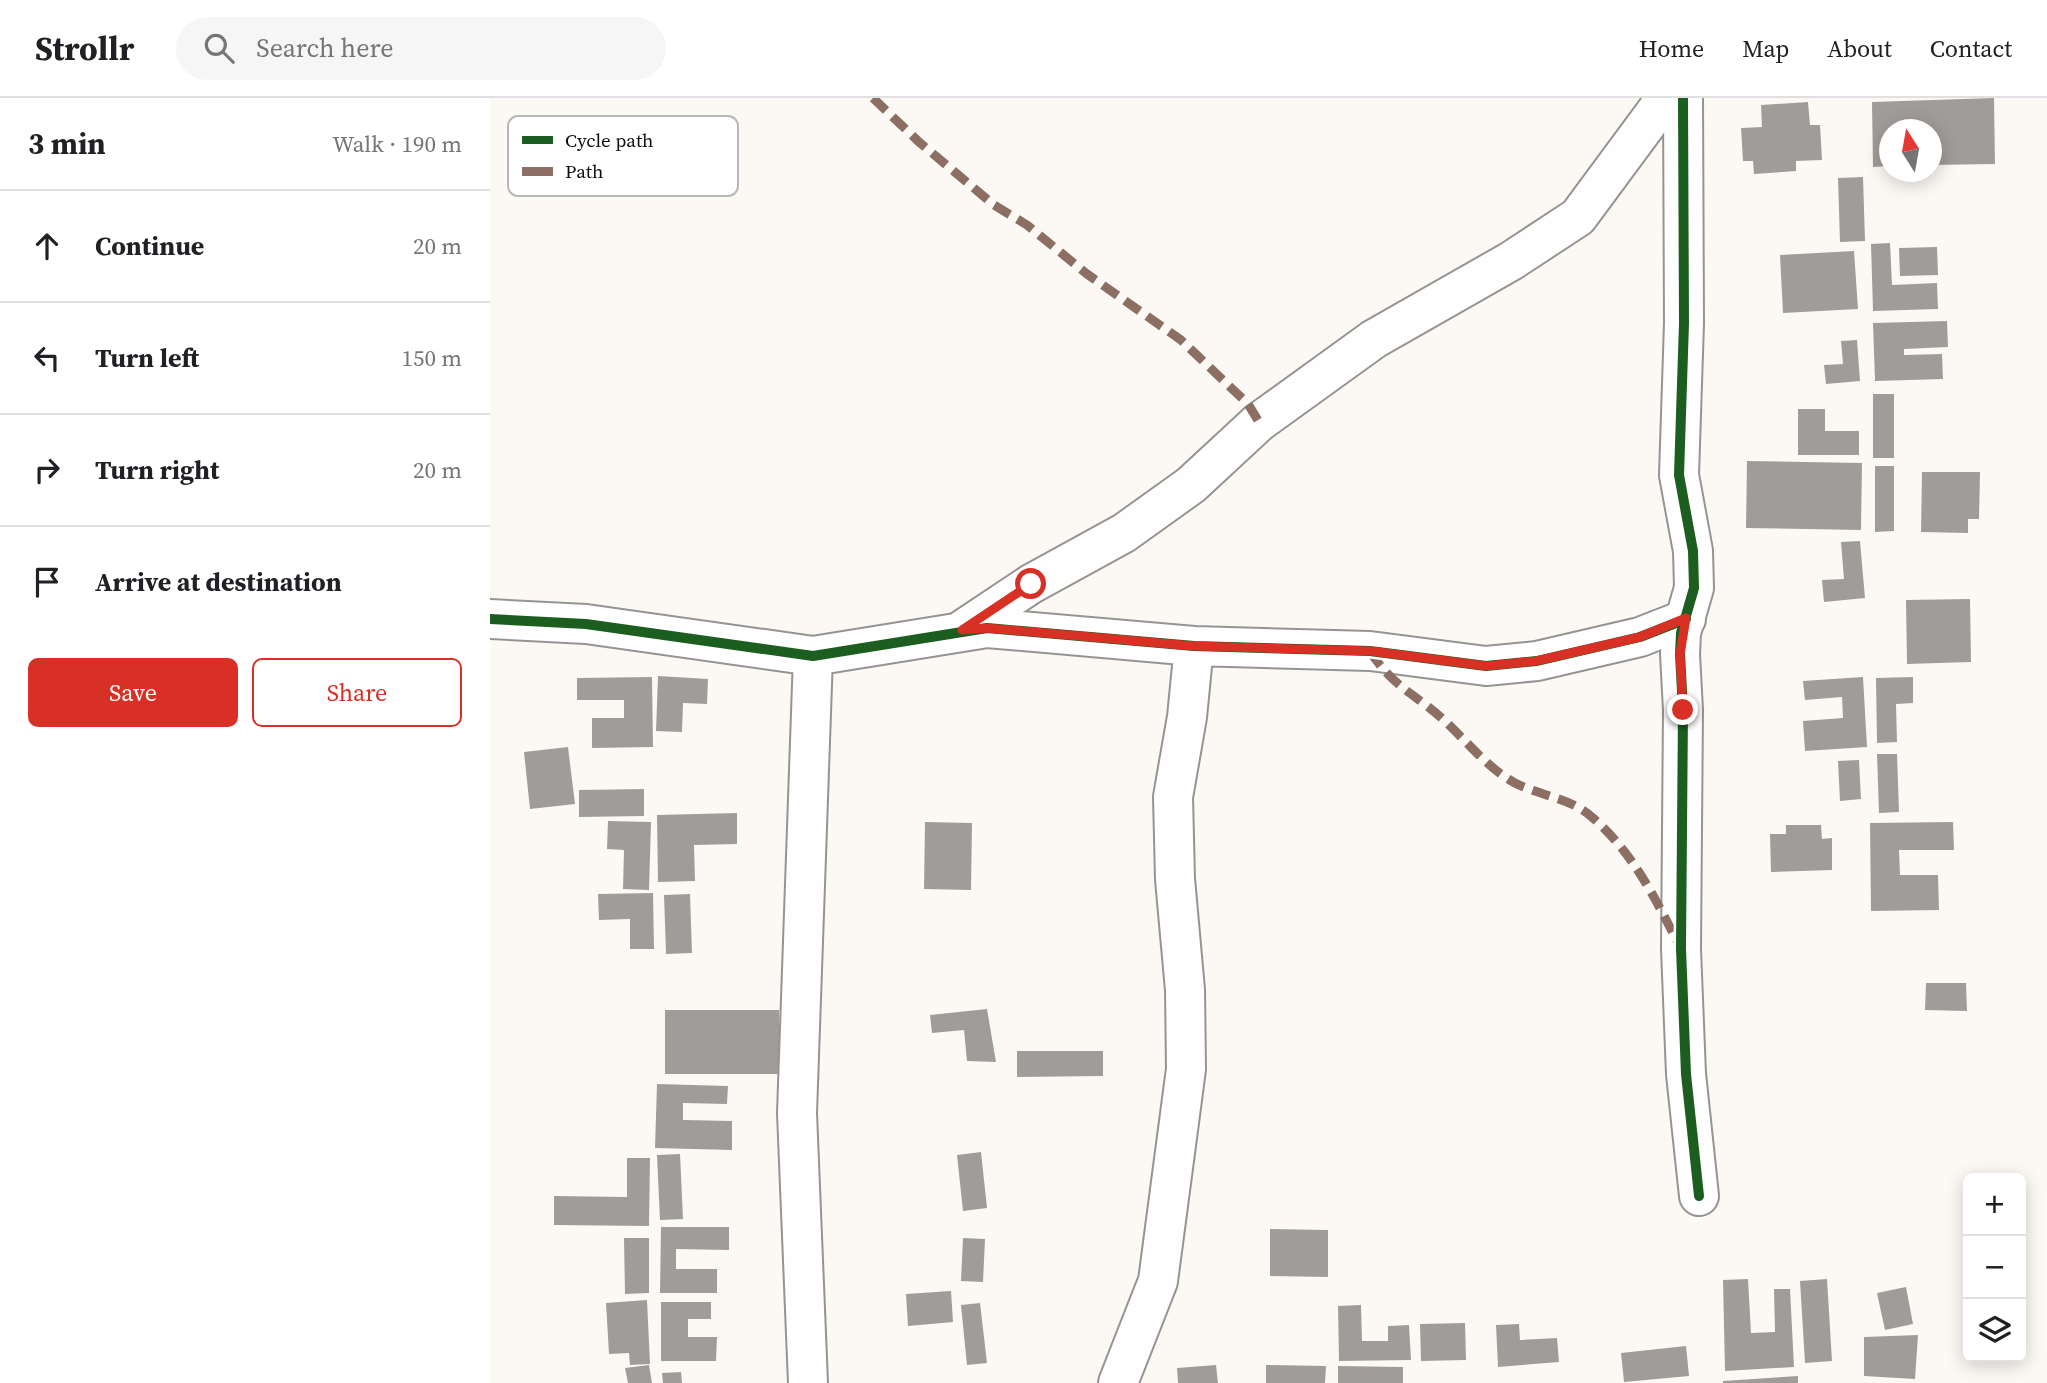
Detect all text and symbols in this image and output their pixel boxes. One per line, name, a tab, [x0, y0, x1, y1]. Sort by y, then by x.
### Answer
search box	[176, 17, 666, 80]
text: Strollr	[35, 26, 134, 71]
icon: search	[200, 29, 238, 67]
text: Search here	[256, 30, 393, 66]
text: Home	[1639, 32, 1704, 65]
text: Map	[1742, 32, 1789, 65]
text: About	[1827, 32, 1892, 65]
text: Contact	[1930, 32, 2012, 65]
legend	[508, 116, 738, 196]
north arrow	[1879, 119, 1942, 182]
text: 3 min	[28, 123, 106, 164]
text: Cycle path	[565, 127, 654, 153]
text: Walk · 190 m	[332, 128, 462, 160]
text: Path	[565, 158, 603, 184]
icon: ahead	[28, 227, 66, 265]
text: Continue	[95, 228, 204, 264]
text: 20 m	[413, 230, 462, 262]
icon: left	[28, 339, 66, 377]
text: Turn left	[95, 340, 199, 376]
text: 150 m	[401, 342, 462, 374]
icon: right	[28, 451, 66, 489]
text: Turn right	[95, 452, 219, 488]
text: 20 m	[413, 454, 462, 486]
icon: arrive	[28, 563, 66, 601]
text: Arrive at destination	[95, 564, 342, 600]
route start	[1015, 568, 1046, 599]
button: Save	[28, 658, 238, 727]
button: Share	[252, 658, 462, 727]
route end	[1667, 694, 1698, 725]
map controls	[1963, 1173, 2026, 1362]
button: +	[1963, 1173, 2026, 1236]
button: −	[1963, 1236, 2026, 1299]
button: layers	[1963, 1299, 2026, 1362]

